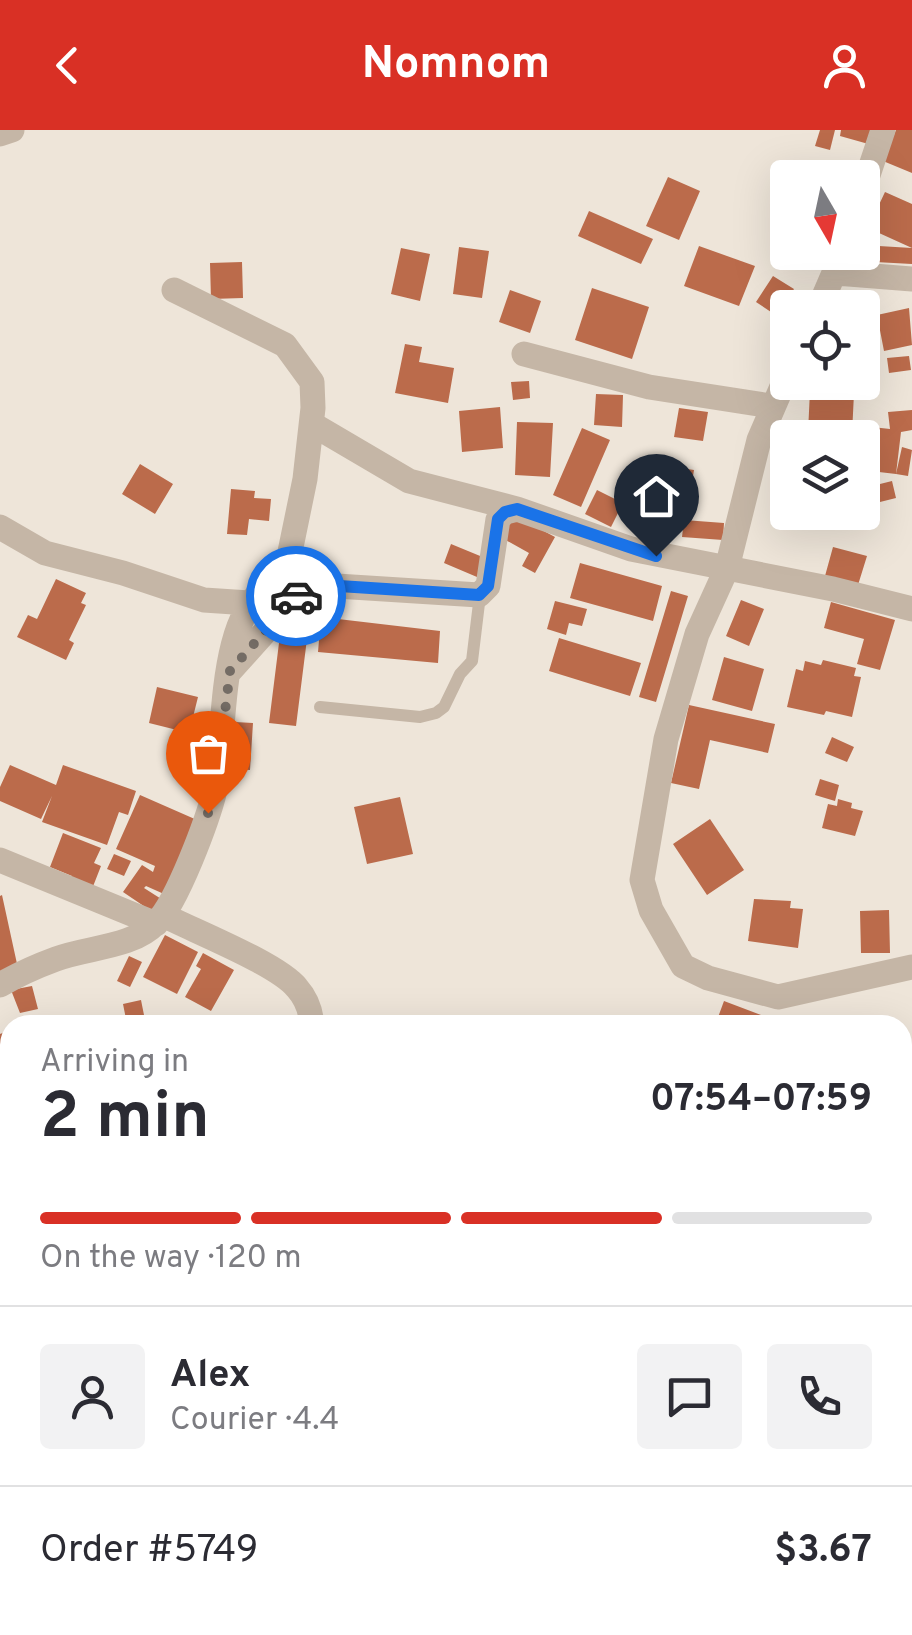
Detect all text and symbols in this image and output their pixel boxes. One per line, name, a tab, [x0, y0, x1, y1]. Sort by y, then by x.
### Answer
text: Nomnom	[362, 37, 550, 94]
icon: back	[40, 38, 95, 93]
icon: person	[817, 38, 872, 93]
north arrow	[770, 160, 880, 270]
map controls	[770, 160, 880, 530]
button: locate	[770, 290, 880, 400]
button: layers	[770, 420, 880, 530]
pin	[614, 454, 699, 557]
icon: home	[629, 469, 684, 524]
courier	[246, 546, 346, 646]
icon: car	[269, 569, 324, 624]
pin	[166, 711, 251, 814]
icon: bag	[181, 726, 236, 781]
text: Arriving in	[40, 1043, 189, 1083]
text: 07:54–07:59	[650, 1076, 872, 1125]
text: 2 min	[40, 1079, 210, 1161]
text: On the way · 120 m	[40, 1239, 302, 1279]
button: person	[40, 1344, 145, 1449]
button: chat	[637, 1344, 742, 1449]
button: phone	[767, 1344, 872, 1449]
text: Alex	[170, 1352, 250, 1401]
text: Courier · 4.4	[170, 1401, 339, 1441]
text: Order #5749	[40, 1527, 259, 1576]
text: $3.67	[774, 1527, 872, 1576]

